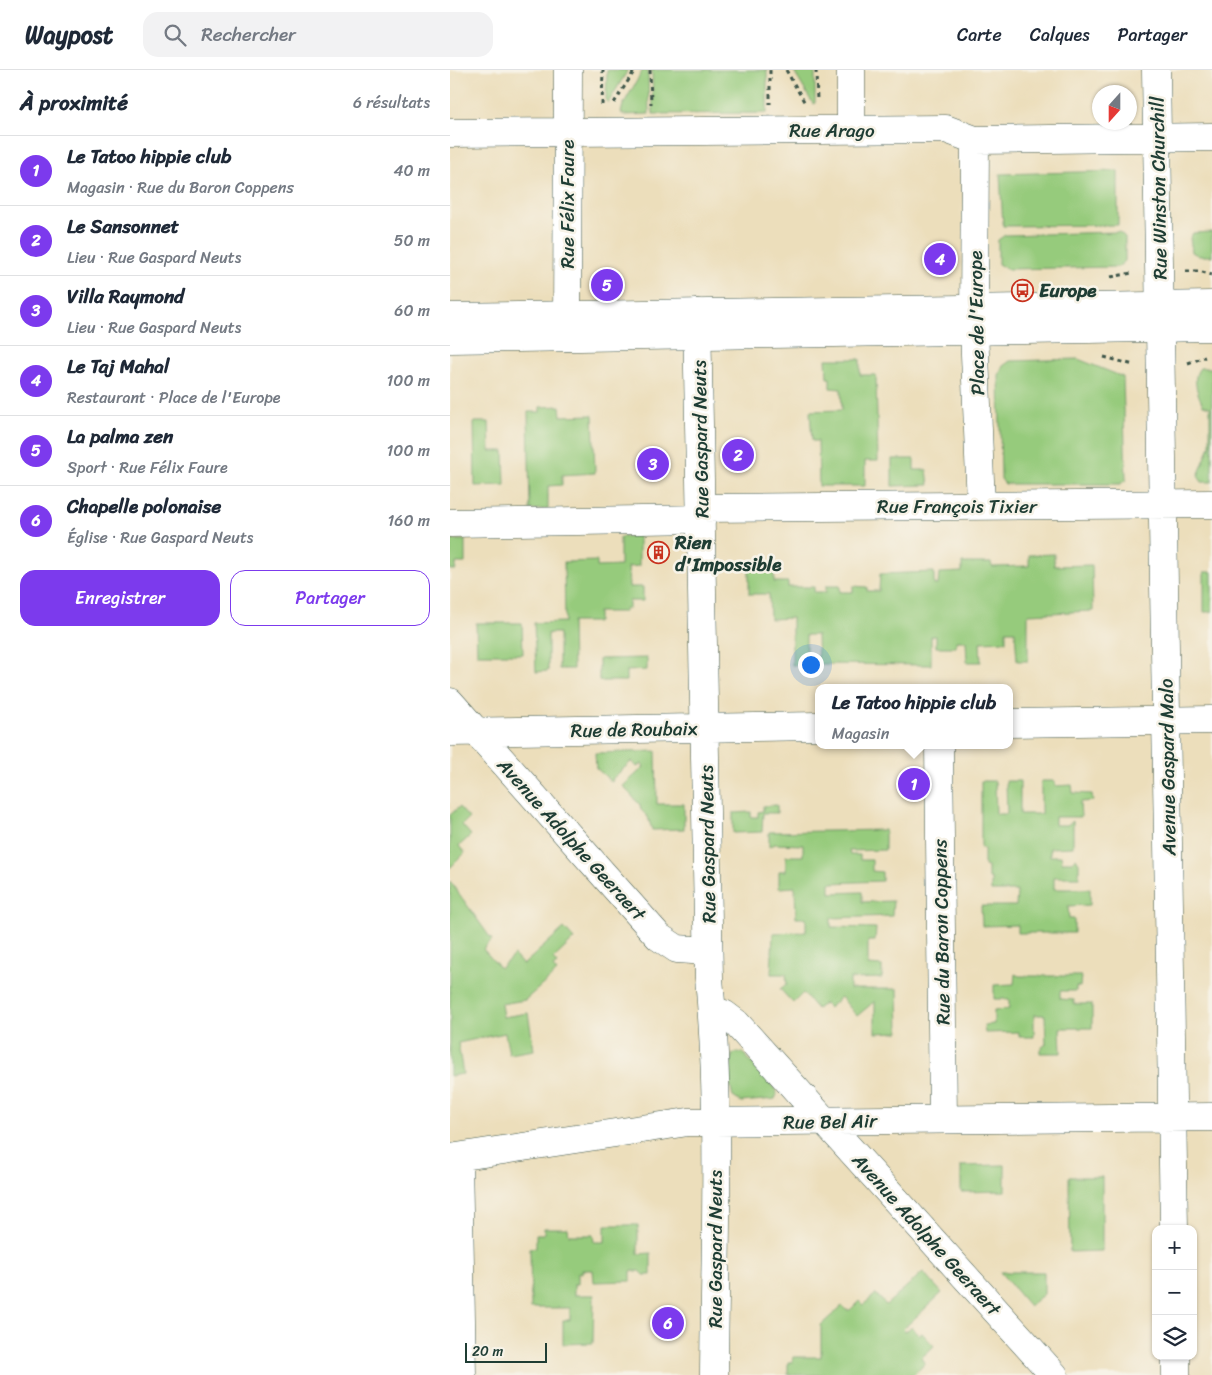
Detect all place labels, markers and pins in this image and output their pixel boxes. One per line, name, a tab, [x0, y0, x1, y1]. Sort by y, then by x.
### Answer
pin: 4	[924, 240, 956, 278]
pin: 5	[591, 266, 623, 304]
place label: Europe	[1039, 274, 1097, 307]
bus stop icon: Europe	[1011, 278, 1035, 302]
pin: 2	[722, 436, 754, 474]
pin: 3	[637, 445, 669, 483]
place label: Rien d'Impossible	[674, 526, 782, 581]
building icon: Rien d'Impossible	[647, 541, 671, 565]
pin: 1	[898, 765, 930, 803]
pin: 6	[652, 1304, 684, 1342]

